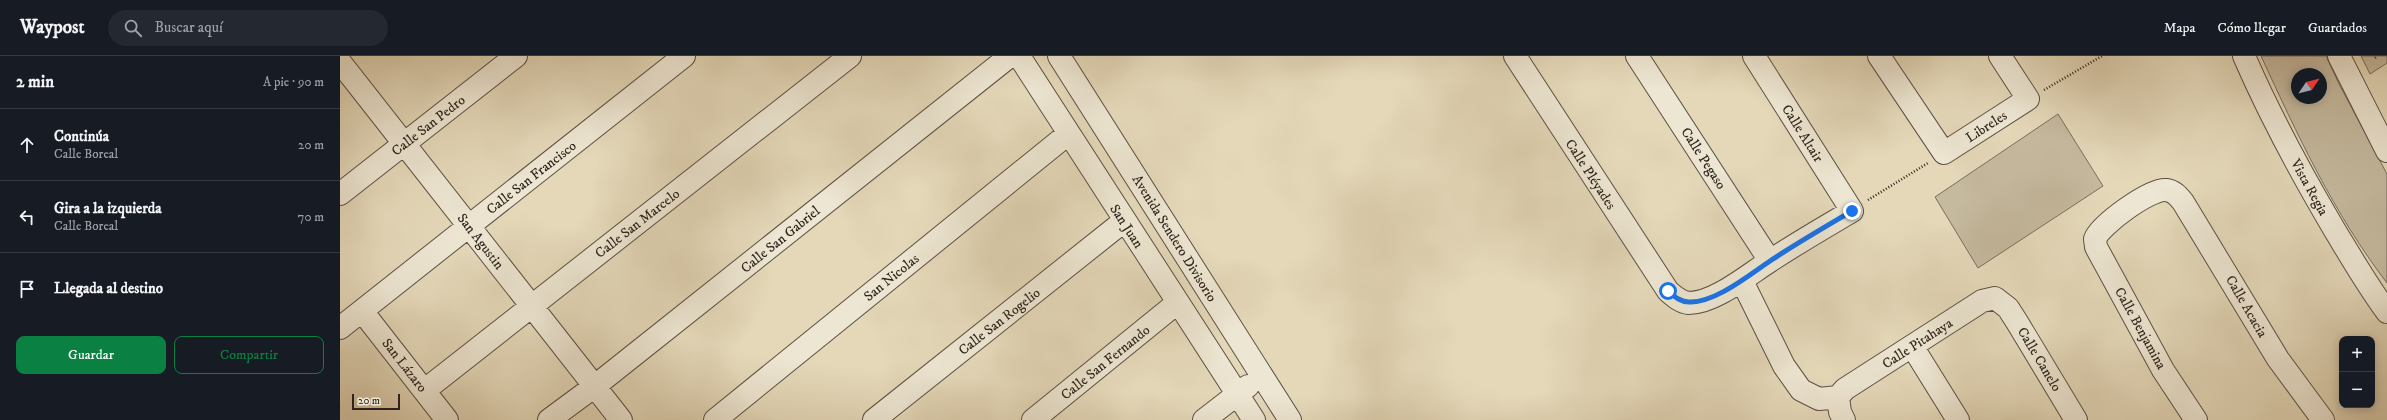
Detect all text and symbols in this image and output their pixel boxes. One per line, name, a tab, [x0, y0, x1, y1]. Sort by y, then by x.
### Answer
search box	[108, 10, 388, 46]
text: Waypost	[20, 16, 84, 39]
icon: search	[122, 17, 144, 39]
text: Buscar aquí	[154, 18, 223, 37]
text: Mapa	[2164, 19, 2195, 37]
text: Cómo llegar	[2217, 19, 2286, 37]
text: Guardados	[2308, 19, 2367, 37]
north arrow	[2291, 68, 2327, 104]
text: 2 min	[16, 71, 54, 93]
text: A pie · 90 m	[263, 74, 324, 90]
street label: Calle San Pedro	[388, 91, 469, 160]
street label: Calle Altair	[1777, 101, 1827, 166]
street label: Libreles	[1962, 107, 2011, 147]
street label: Calle Pegaso	[1676, 124, 1730, 193]
text: Continúa	[54, 127, 109, 146]
icon: ahead	[16, 134, 38, 156]
street label: Calle Pléyades	[1561, 136, 1620, 213]
text: 20 m	[298, 137, 324, 153]
street label: Calle San Francisco	[483, 137, 580, 219]
text: Calle Boreal	[54, 146, 118, 162]
street label: Vista Regia	[2286, 155, 2332, 219]
street label: Avenida Sendero Divisorio	[1128, 172, 1221, 306]
street label: Calle San Marcelo	[592, 185, 684, 263]
text: Gira a la izquierda	[54, 199, 162, 218]
street label: San Juan	[1105, 201, 1147, 253]
street label: Calle San Gabriel	[737, 202, 825, 277]
route end	[1843, 202, 1861, 220]
icon: left	[16, 206, 38, 228]
text: 70 m	[298, 209, 324, 225]
street label: San Agustin	[453, 210, 508, 274]
text: Calle Boreal	[54, 218, 118, 234]
street label: San Nicolas	[860, 250, 923, 306]
street label: Calle Acacia	[2221, 272, 2271, 341]
icon: arrive	[16, 278, 38, 300]
text: Llegada al destino	[54, 279, 163, 298]
route start	[1659, 282, 1677, 300]
street label: Calle San Rogelio	[955, 284, 1044, 359]
street label: Calle Benjamina	[2110, 284, 2170, 373]
street label: Calle Pitahaya	[1879, 314, 1956, 373]
street label: Calle San Fernando	[1057, 321, 1154, 404]
street label: Calle Canelo	[2013, 324, 2065, 395]
street label: San Lázaro	[378, 335, 431, 396]
button: Guardar	[16, 336, 166, 374]
button: Compartir	[174, 336, 324, 374]
map controls	[2339, 336, 2375, 408]
button: +	[2339, 336, 2375, 372]
button: −	[2339, 372, 2375, 408]
scale bar	[352, 392, 400, 411]
text: 20 m	[358, 394, 380, 408]

